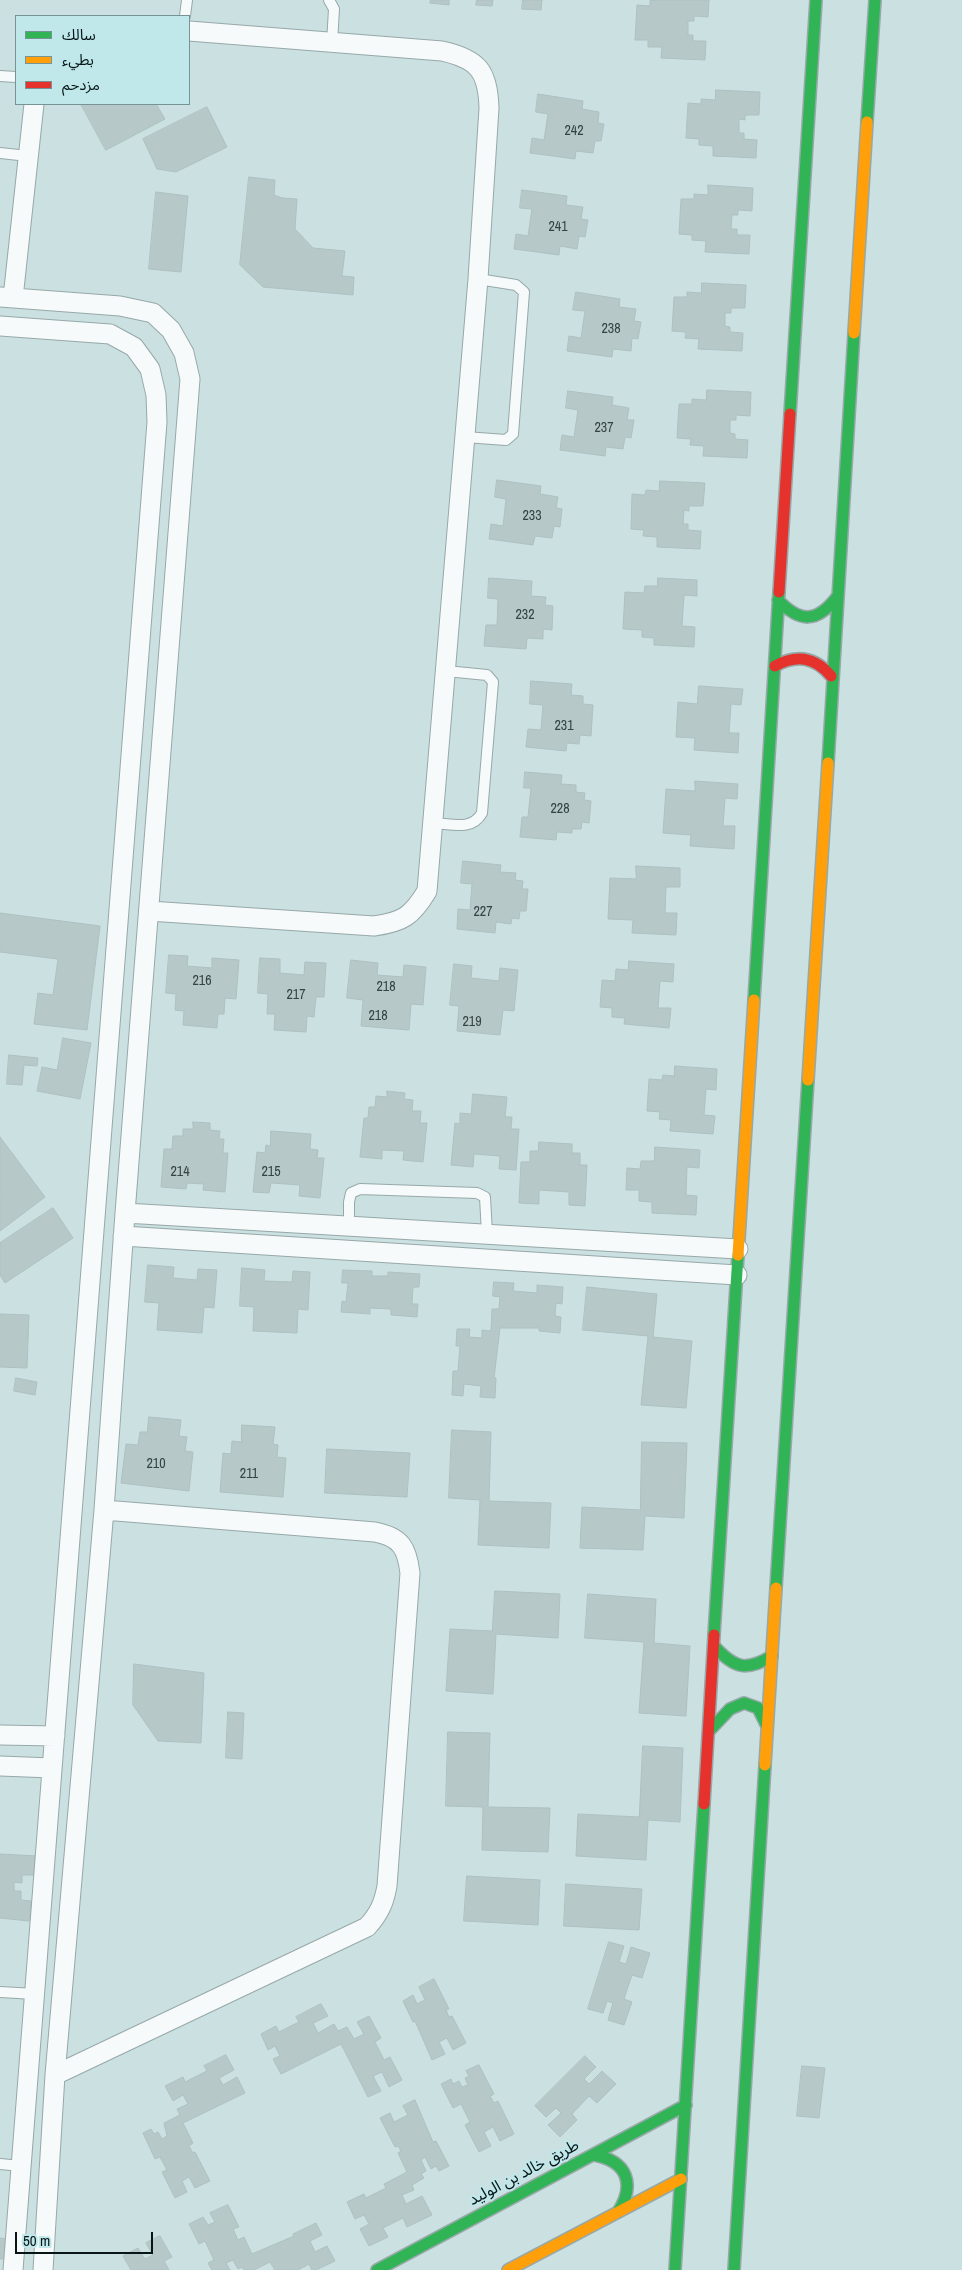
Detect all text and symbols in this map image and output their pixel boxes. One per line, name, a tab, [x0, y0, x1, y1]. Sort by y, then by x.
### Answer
legend	[15, 15, 190, 105]
text: سالك	[62, 24, 96, 45]
text: بطيء	[62, 49, 94, 70]
text: مزدحم	[62, 74, 100, 95]
house number: 242	[564, 123, 584, 139]
house number: 241	[548, 219, 568, 235]
house number: 238	[601, 321, 621, 337]
house number: 237	[594, 420, 614, 436]
house number: 233	[522, 508, 542, 524]
house number: 232	[515, 607, 535, 623]
house number: 231	[554, 718, 574, 734]
house number: 228	[550, 801, 570, 817]
house number: 227	[473, 904, 493, 920]
house number: 216	[192, 973, 212, 989]
house number: 218	[376, 979, 396, 995]
house number: 217	[286, 987, 306, 1003]
house number: 218	[368, 1008, 388, 1024]
house number: 219	[462, 1014, 482, 1030]
house number: 214	[170, 1164, 190, 1180]
house number: 215	[261, 1164, 281, 1180]
house number: 210	[146, 1456, 166, 1472]
house number: 211	[240, 1466, 258, 1482]
street label: طريق خالد بن الوليد	[466, 2136, 582, 2210]
scale bar	[18, 2222, 155, 2254]
text: 50 m	[23, 2230, 50, 2251]

